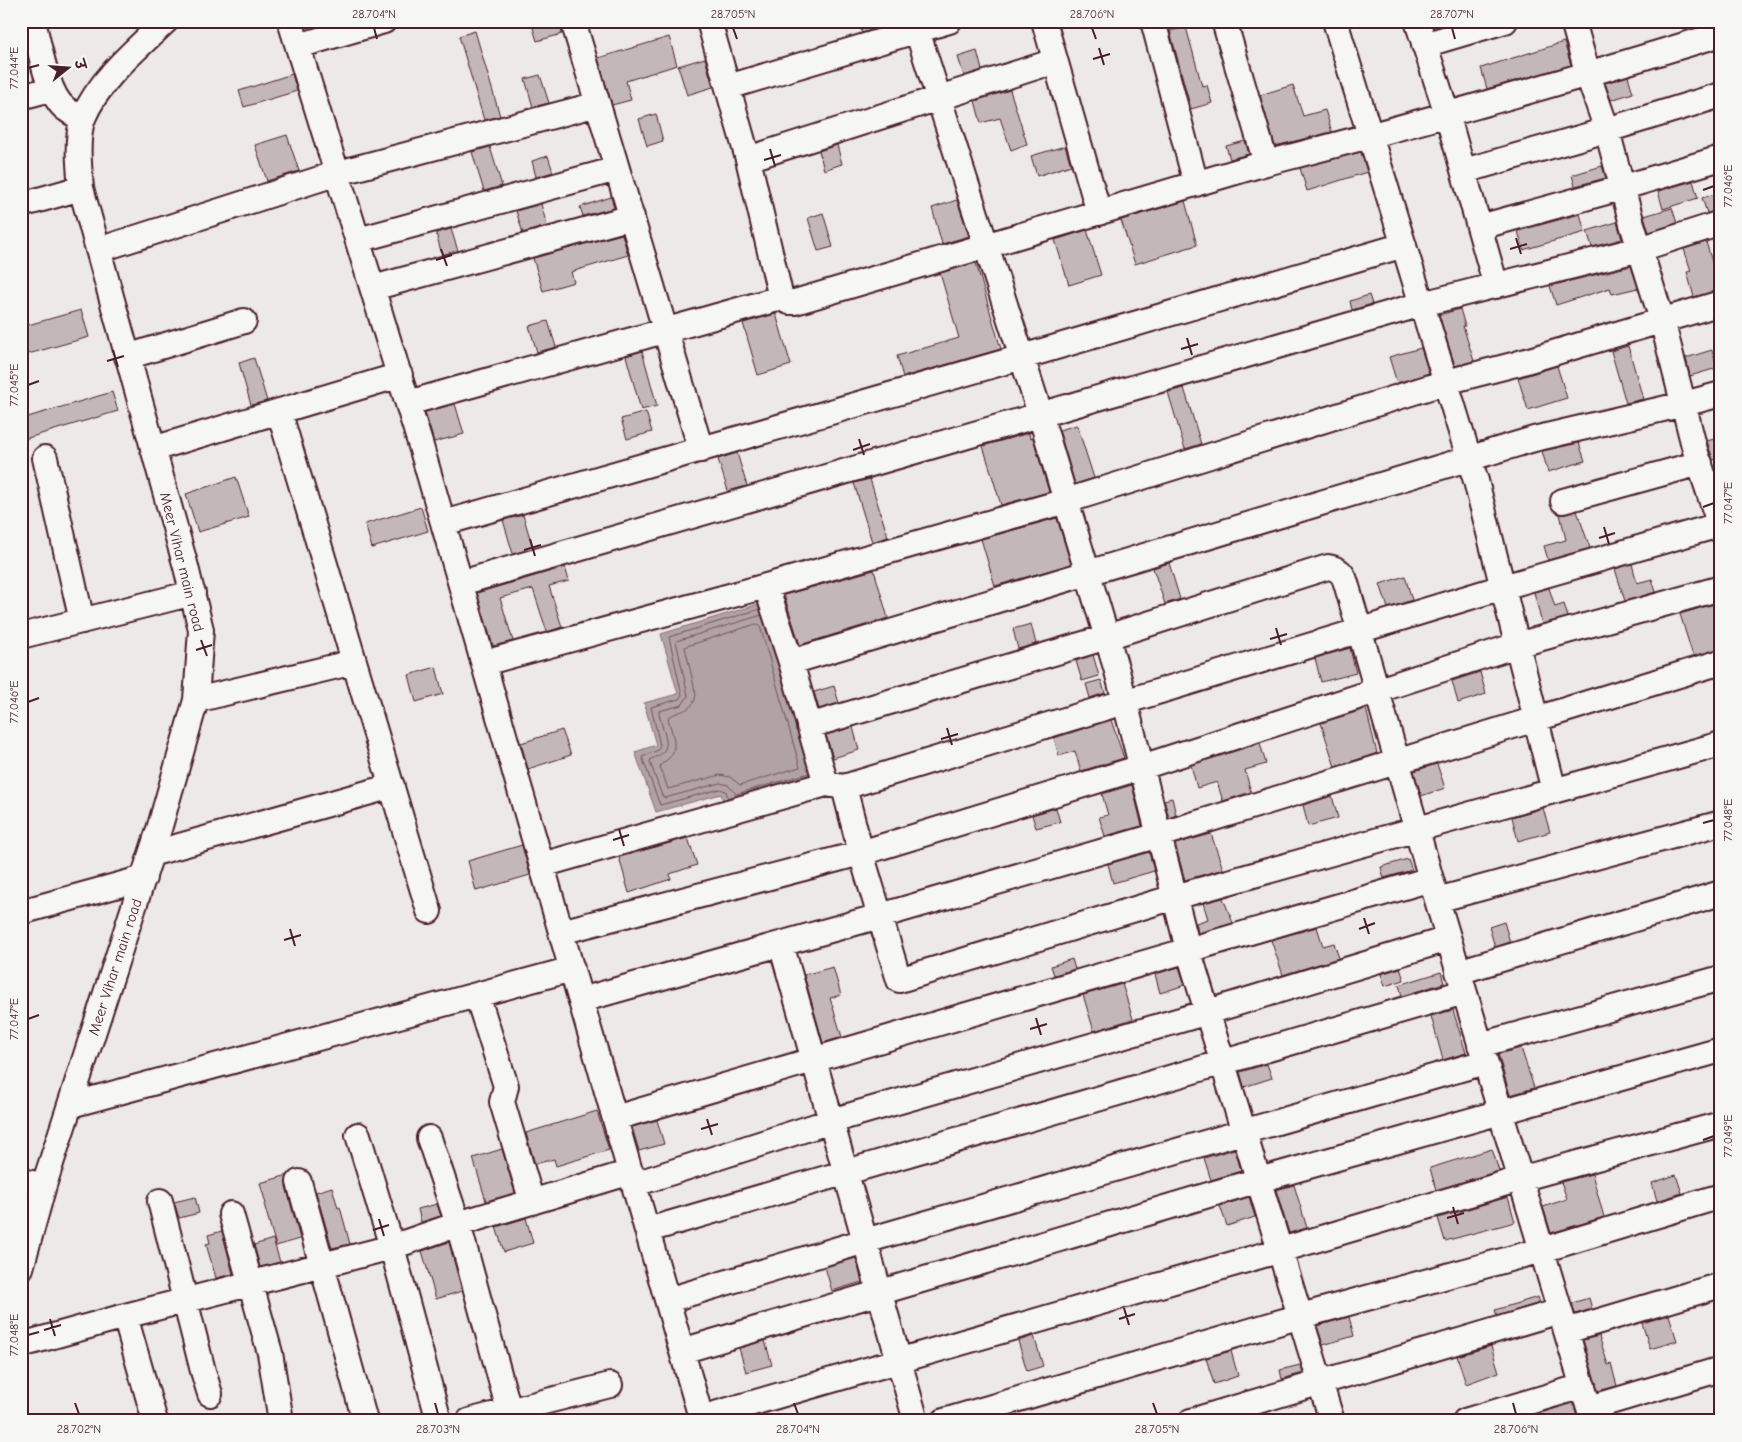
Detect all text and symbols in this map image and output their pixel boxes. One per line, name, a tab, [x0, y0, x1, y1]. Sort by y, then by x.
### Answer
text: 28.704°N	[352, 7, 396, 21]
text: 28.705°N	[711, 7, 755, 21]
text: 28.706°N	[1070, 7, 1114, 21]
text: 28.707°N	[1430, 7, 1474, 21]
north arrow	[42, 42, 92, 92]
text: 77.044°E	[7, 47, 21, 89]
text: उ	[70, 55, 90, 73]
text: 77.046°E	[1721, 164, 1735, 208]
text: 77.045°E	[7, 363, 21, 407]
text: 77.047°E	[1721, 482, 1735, 524]
street label: Meer Vihar main road	[156, 490, 208, 634]
text: 77.046°E	[7, 680, 21, 724]
text: 77.048°E	[1721, 799, 1735, 841]
street label: Meer Vihar main road	[84, 896, 146, 1038]
text: 77.047°E	[7, 998, 21, 1040]
text: 77.049°E	[1721, 1115, 1735, 1157]
text: 77.048°E	[7, 1314, 21, 1356]
text: 28.702°N	[57, 1422, 101, 1436]
text: 28.703°N	[416, 1422, 460, 1436]
text: 28.704°N	[776, 1422, 820, 1436]
text: 28.705°N	[1135, 1422, 1179, 1436]
text: 28.706°N	[1494, 1422, 1538, 1436]

